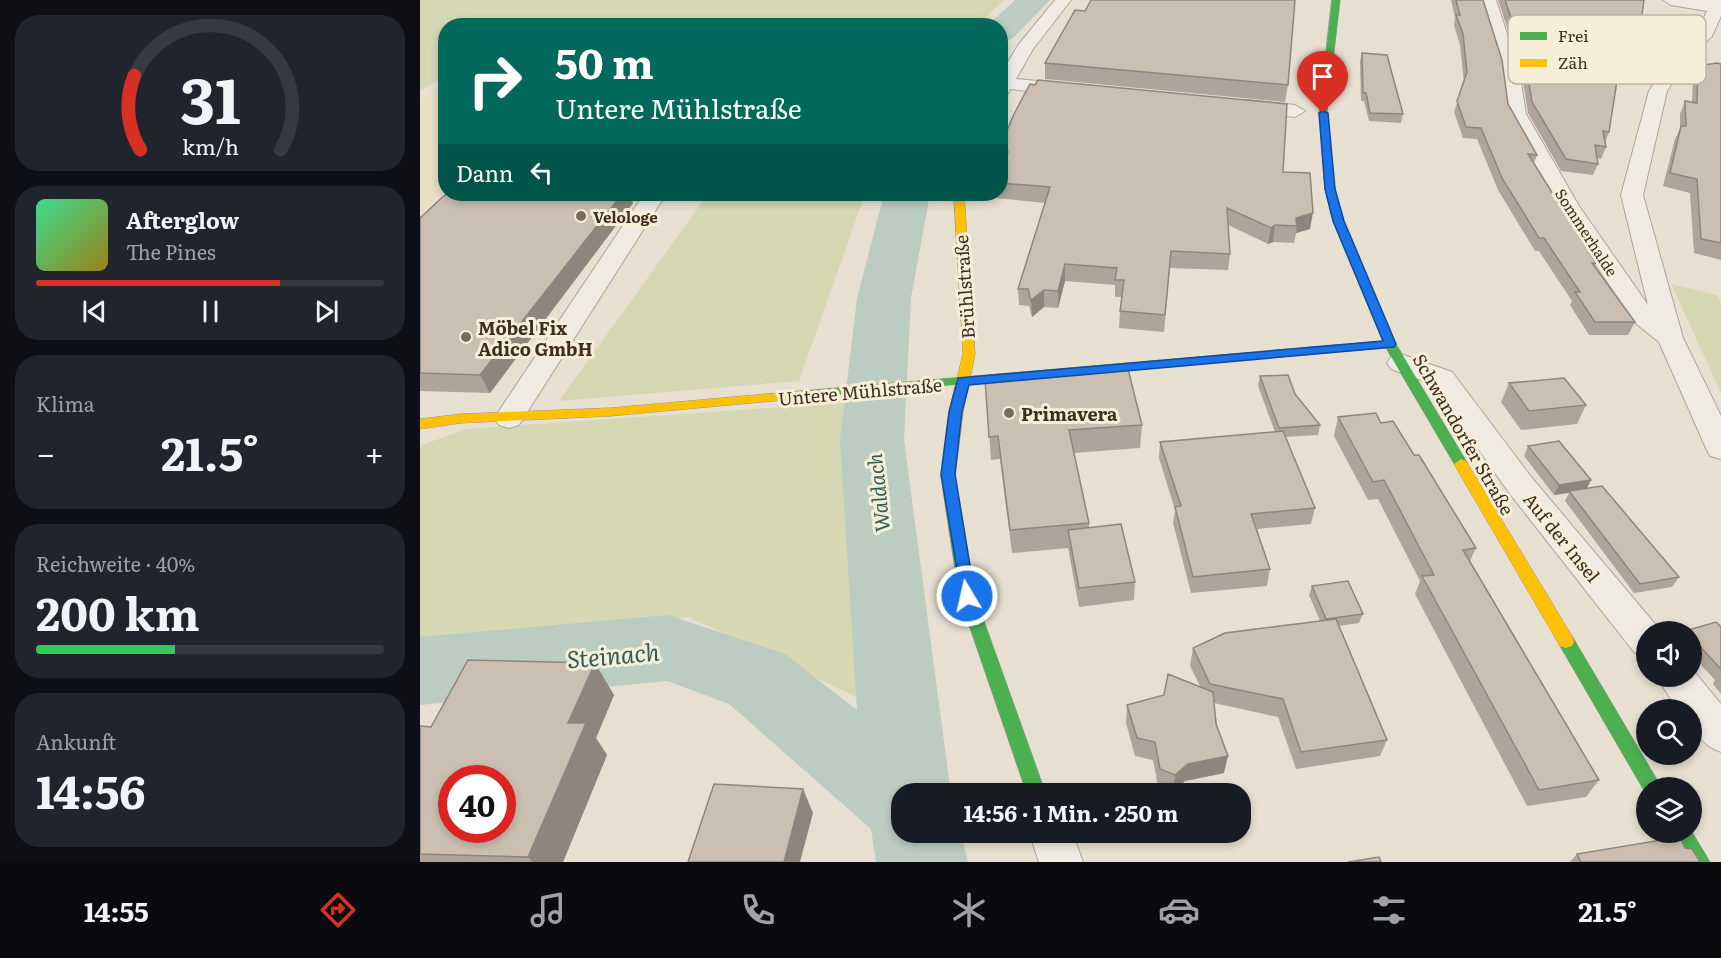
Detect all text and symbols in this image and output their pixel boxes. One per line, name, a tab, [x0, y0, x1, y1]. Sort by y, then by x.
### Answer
legend	[1508, 15, 1706, 84]
text: Frei	[1558, 23, 1589, 47]
text: 50 m	[555, 30, 654, 92]
icon: right	[456, 42, 534, 120]
text: Zäh	[1558, 50, 1588, 74]
text: 31	[180, 51, 240, 143]
pin	[1297, 51, 1348, 113]
icon: arrive	[1306, 60, 1339, 93]
text: Untere Mühlstraße	[555, 87, 802, 127]
text: km/h	[181, 130, 239, 162]
text: Dann	[456, 156, 513, 189]
icon: left	[525, 156, 558, 189]
street label: Sommerhalde	[1550, 184, 1624, 281]
text: Afterglow	[126, 203, 239, 236]
place label: Velologe	[593, 205, 658, 228]
marker: Velologe	[574, 209, 588, 223]
street label: Brühlstraße	[947, 234, 981, 340]
text: The Pines	[126, 236, 216, 266]
icon: previous	[78, 295, 111, 328]
icon: pause	[194, 295, 227, 328]
icon: next	[310, 295, 343, 328]
place label: Möbel Fix Adico GmbH	[478, 314, 593, 362]
marker: Möbel Fix Adico GmbH	[459, 330, 473, 344]
street label: Schwandorfer Straße	[1407, 348, 1521, 520]
street label: Untere Mühlstraße	[777, 370, 943, 412]
text: Klima	[36, 388, 95, 418]
place label: Primavera	[1021, 400, 1118, 427]
marker: Primavera	[1002, 406, 1016, 420]
text: 21.5°	[161, 418, 259, 485]
text: −	[36, 427, 55, 476]
text: +	[365, 427, 384, 476]
water label: Waldach	[858, 452, 896, 534]
street label: Auf der Insel	[1517, 486, 1607, 588]
text: Reichweite · 40%	[36, 548, 195, 578]
position arrow	[935, 564, 999, 628]
text: 200 km	[36, 578, 200, 645]
map controls	[1636, 621, 1702, 843]
button: sound	[1636, 621, 1702, 687]
water label: Steinach	[565, 633, 661, 675]
button: search	[1636, 699, 1702, 765]
text: Ankunft	[36, 726, 116, 756]
text: 14:56	[36, 756, 146, 823]
speed limit sign: 40	[438, 765, 516, 843]
button: layers	[1636, 777, 1702, 843]
text: 14:56 · 1 Min. · 250 m	[964, 796, 1178, 829]
icon: directions	[317, 889, 359, 931]
icon: music	[527, 889, 569, 931]
icon: phone	[737, 889, 779, 931]
icon: climate	[948, 889, 990, 931]
icon: car	[1158, 889, 1200, 931]
icon: filters	[1368, 889, 1410, 931]
text: 14:55	[84, 890, 149, 930]
text: 21.5°	[1578, 890, 1637, 930]

